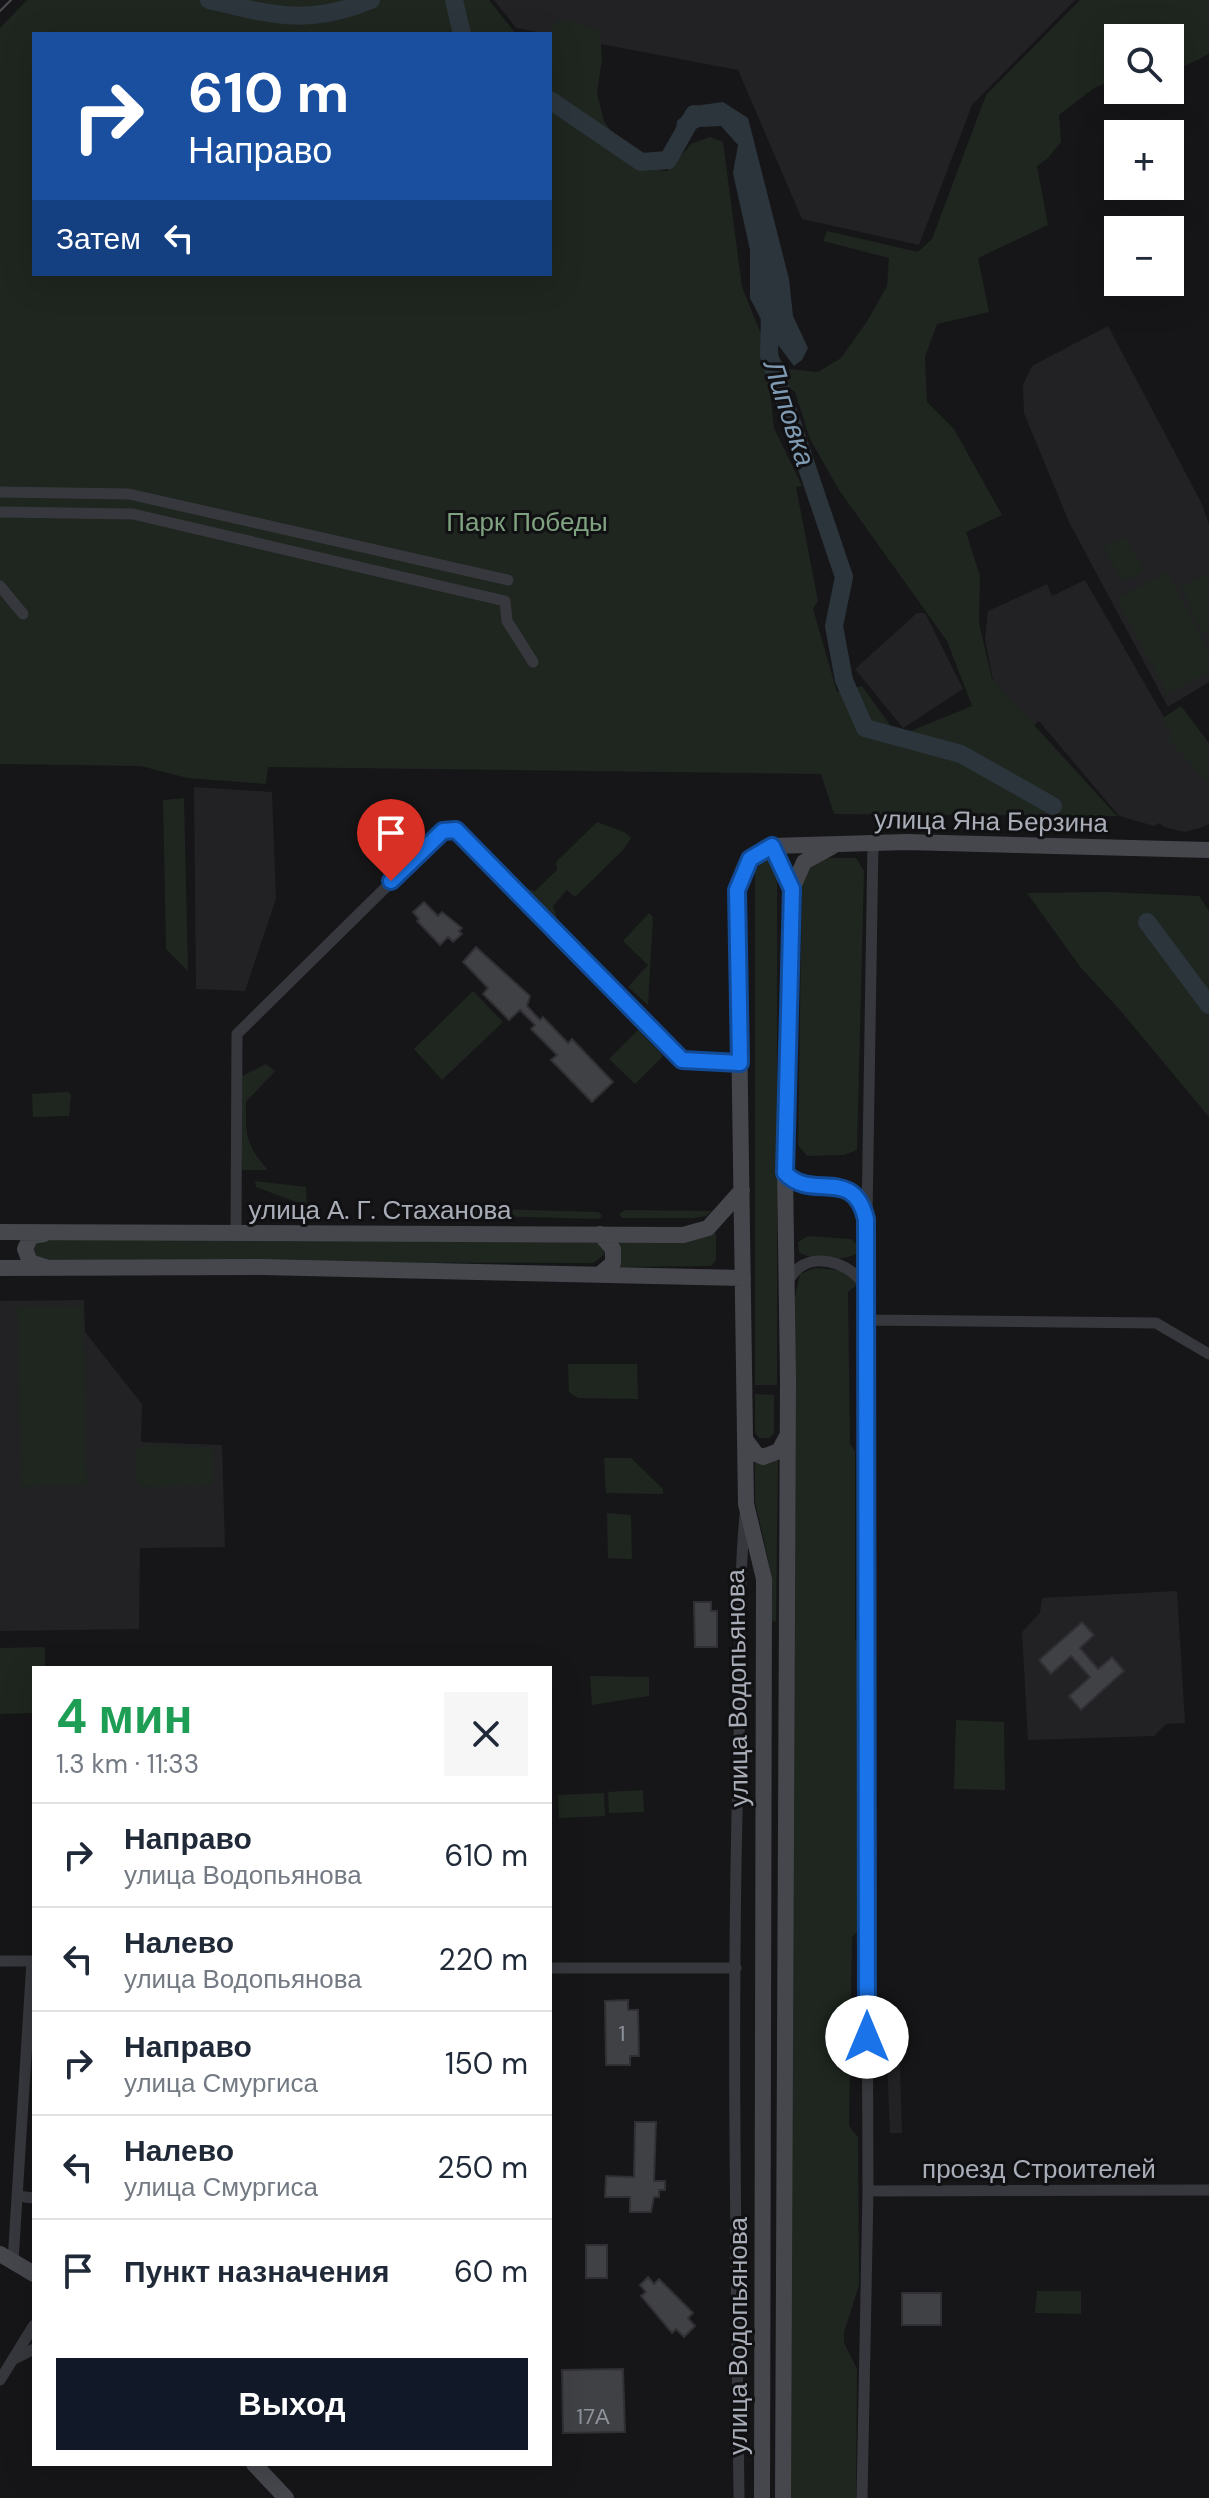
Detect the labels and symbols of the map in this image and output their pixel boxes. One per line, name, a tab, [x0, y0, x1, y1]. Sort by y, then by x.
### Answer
water label: Липовка	[754, 354, 824, 471]
park label: Парк Победы	[446, 505, 608, 539]
pin	[357, 799, 425, 881]
street label: улица Яна Берзина	[874, 802, 1109, 840]
street label: улица А. Г. Стаханова	[249, 1193, 512, 1227]
street label: улица Водопьянова	[718, 1568, 756, 1807]
position arrow	[825, 1995, 909, 2079]
house number: 1	[619, 2019, 625, 2048]
street label: проезд Строителей	[922, 2152, 1156, 2186]
street label: улица Водопьянова	[721, 2217, 755, 2455]
house number: 17А	[576, 2402, 610, 2431]

